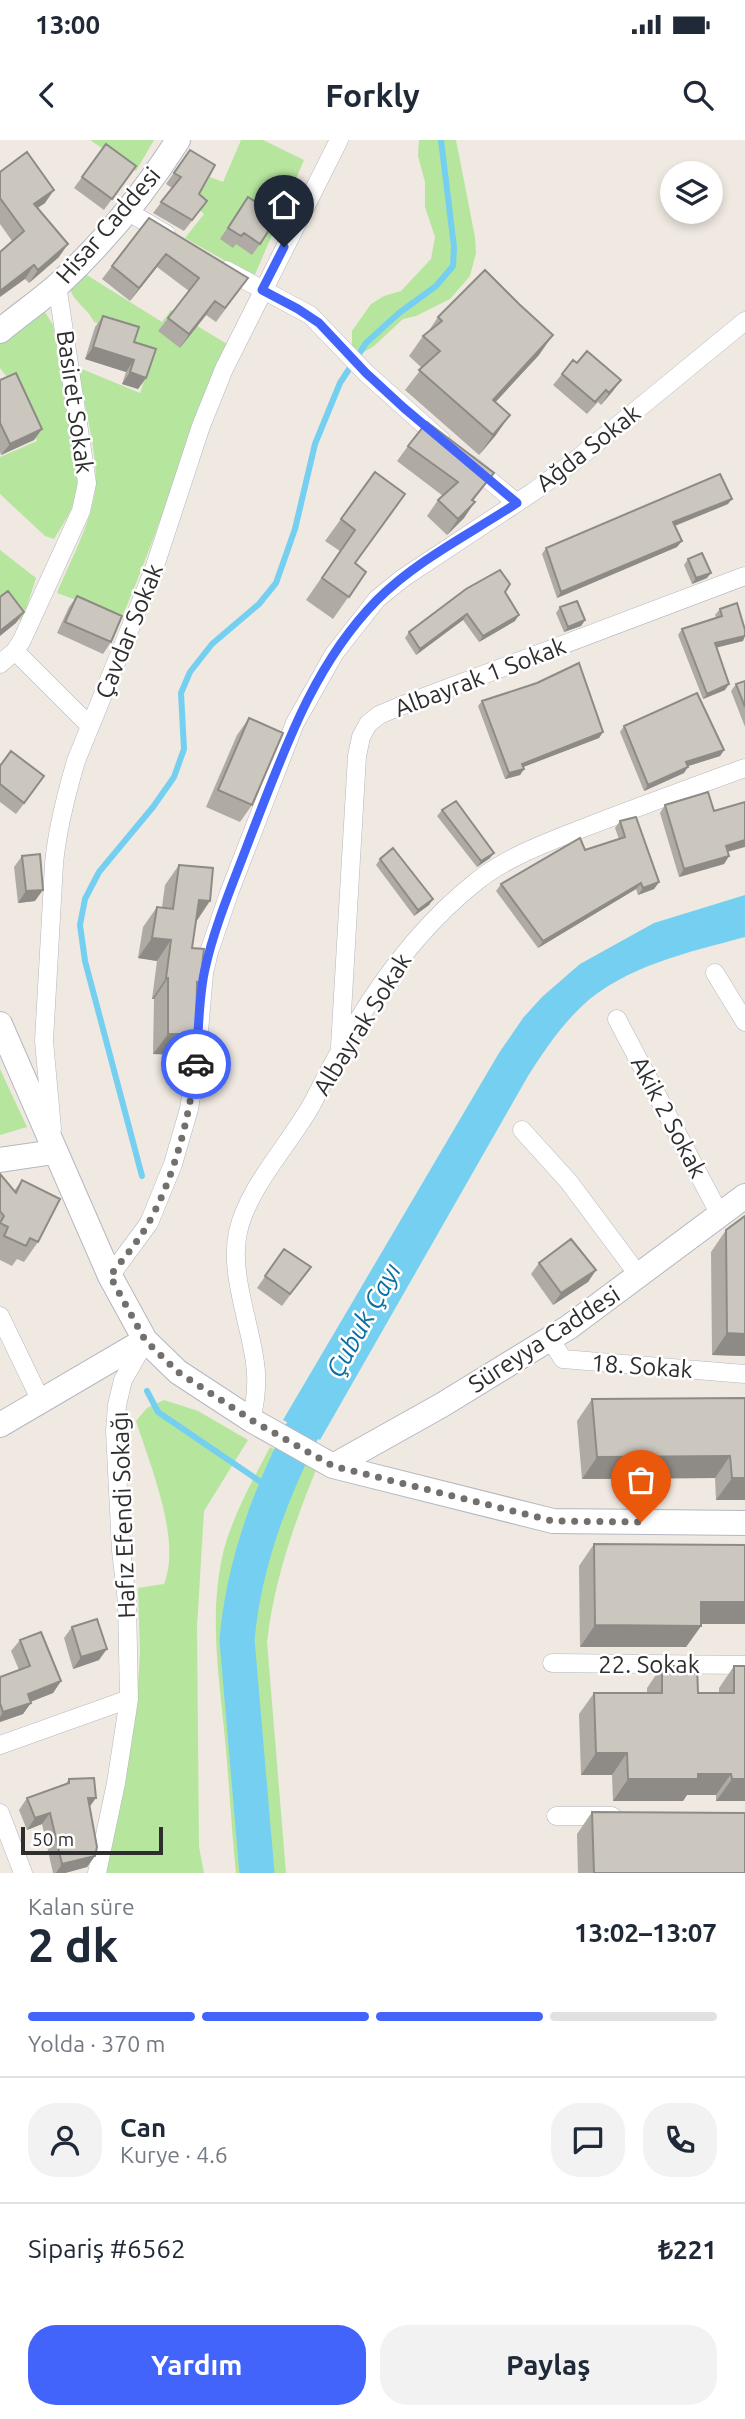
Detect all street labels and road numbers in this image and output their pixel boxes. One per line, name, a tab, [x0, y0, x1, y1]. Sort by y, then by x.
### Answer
street label: Hisar Caddesi	[50, 162, 166, 288]
street label: Basiret Sokak	[52, 329, 98, 475]
street label: Ağda Sokak	[531, 399, 645, 497]
street label: Çavdar Sokak	[90, 560, 168, 702]
street label: Albayrak 1 Sokak	[391, 632, 569, 722]
street label: Albayrak Sokak	[308, 948, 416, 1100]
street label: Akik 2 Sokak	[626, 1052, 712, 1182]
street label: Süreyya Caddesi	[463, 1280, 625, 1398]
street label: 18. Sokak	[590, 1349, 694, 1383]
street label: Hafız Efendi Sokağı	[106, 1411, 140, 1619]
street label: 22. Sokak	[598, 1651, 700, 1678]

